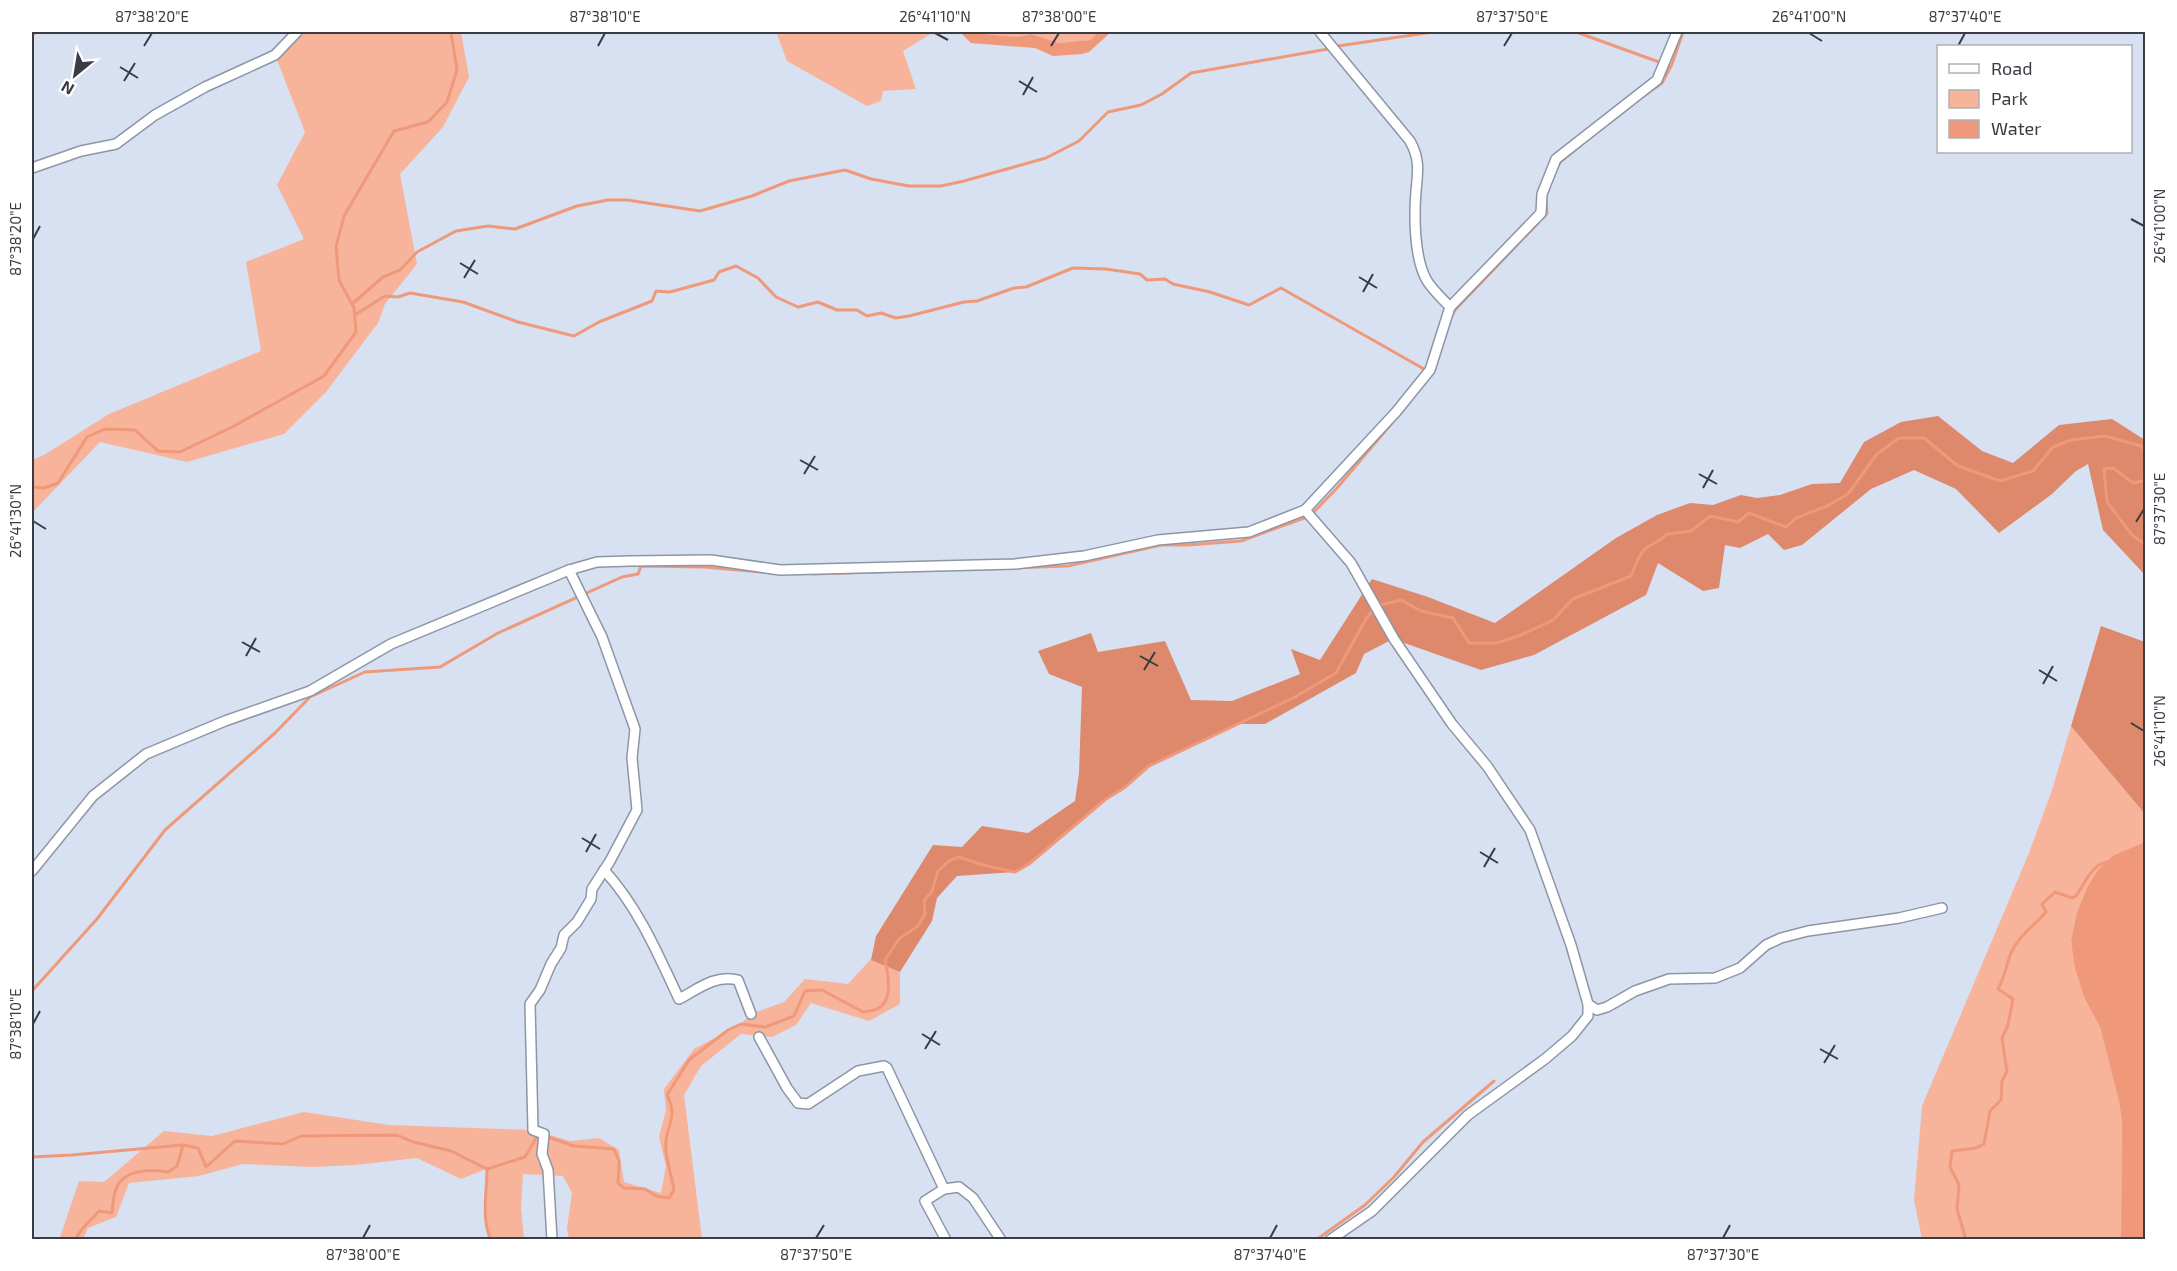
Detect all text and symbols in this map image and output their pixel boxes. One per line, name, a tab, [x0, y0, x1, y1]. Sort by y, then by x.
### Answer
text: 87°38'20"E	[115, 7, 189, 25]
text: 87°38'10"E	[569, 7, 641, 25]
text: 26°41'10"N	[899, 7, 971, 25]
text: 87°38'00"E	[1022, 7, 1096, 25]
text: 87°37'50"E	[1476, 7, 1548, 25]
text: 26°41'00"N	[1772, 7, 1846, 25]
text: 87°37'40"E	[1928, 7, 2002, 25]
north arrow	[45, 45, 105, 105]
legend	[1937, 45, 2132, 153]
text: Road	[1991, 57, 2032, 79]
text: N	[57, 77, 77, 100]
text: Park	[1991, 87, 2028, 109]
text: Water	[1991, 117, 2041, 139]
text: 26°41'00"N	[2150, 189, 2168, 263]
text: 87°38'20"E	[6, 202, 24, 276]
text: 87°37'30"E	[2150, 473, 2168, 545]
text: 26°41'30"N	[6, 484, 24, 558]
text: 26°41'10"N	[2150, 695, 2168, 767]
text: 87°38'10"E	[6, 988, 24, 1060]
text: 87°38'00"E	[326, 1245, 400, 1263]
text: 87°37'50"E	[780, 1245, 852, 1263]
text: 87°37'40"E	[1233, 1245, 1307, 1263]
text: 87°37'30"E	[1687, 1245, 1759, 1263]

